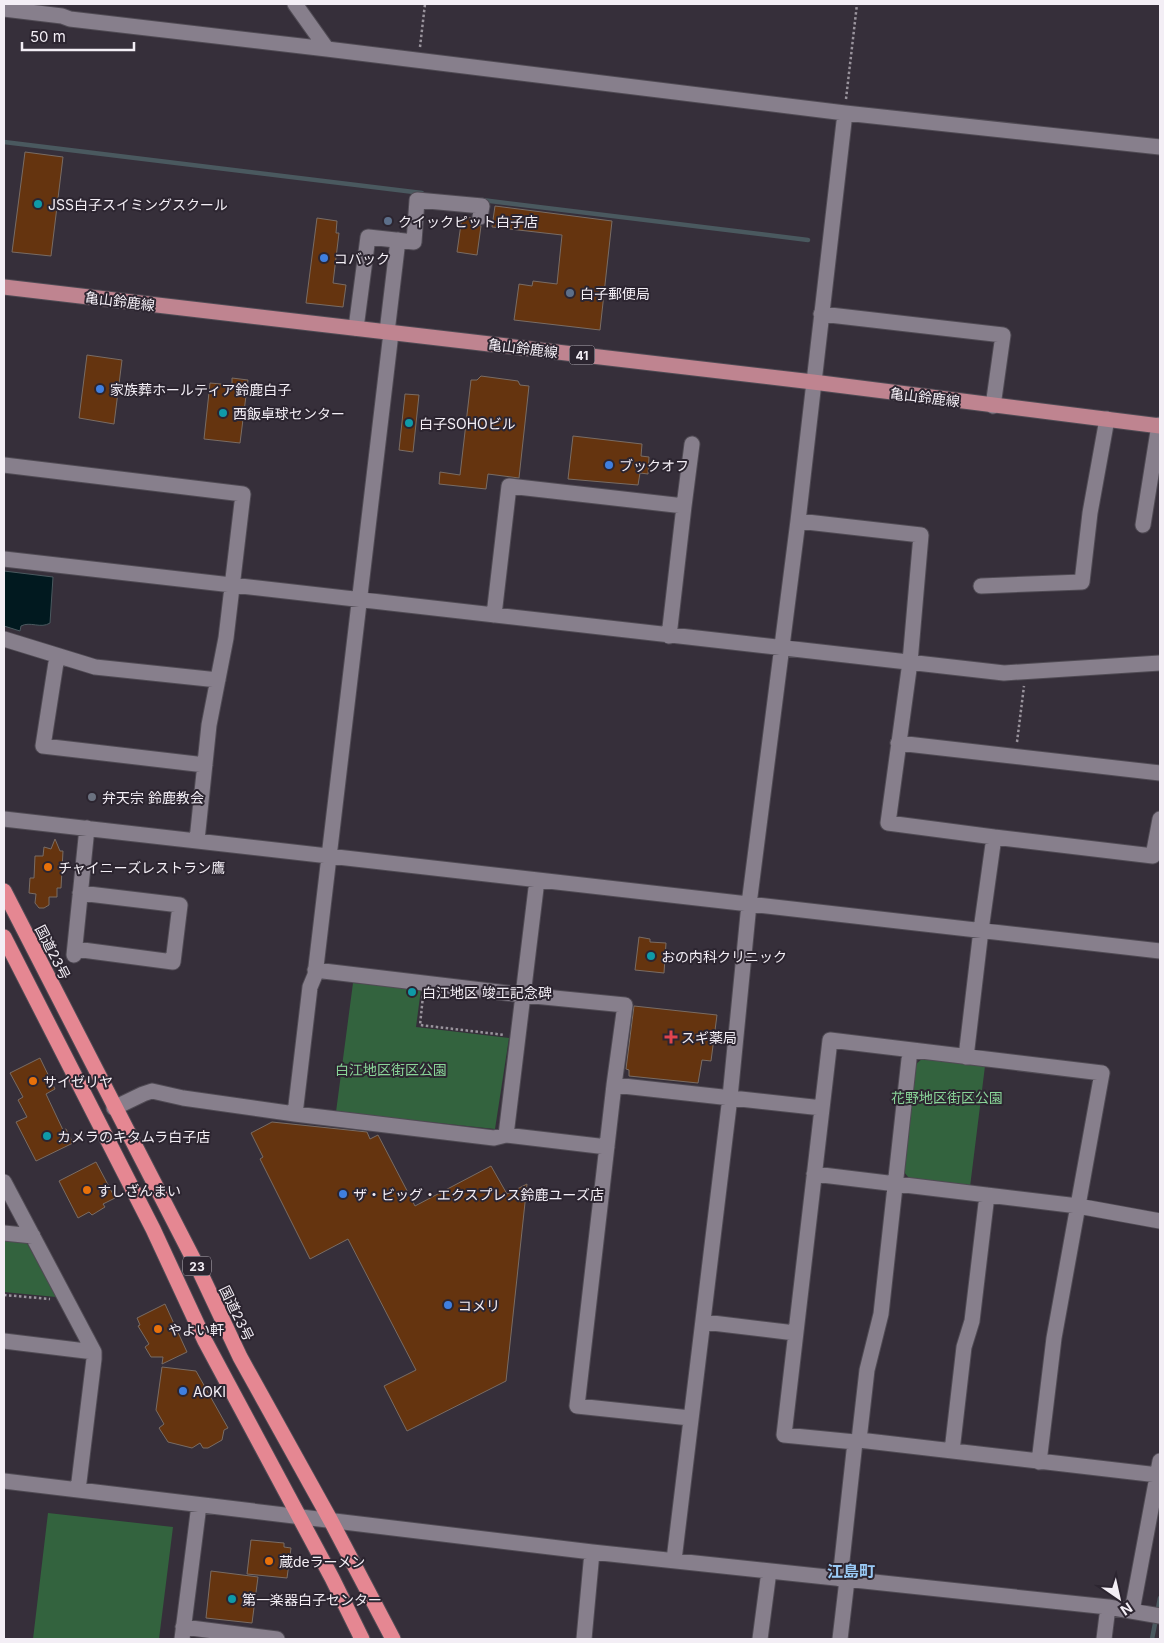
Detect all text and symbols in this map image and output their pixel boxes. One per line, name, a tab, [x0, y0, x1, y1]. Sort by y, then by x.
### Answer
scale bar	[22, 20, 135, 52]
text: 50 m	[30, 27, 66, 46]
place label: JSS白子スイミングスクール	[48, 196, 228, 213]
marker: JSS白子スイミングスクール	[32, 198, 44, 210]
place label: クイックピット白子店	[398, 213, 538, 230]
marker: クイックピット白子店	[382, 215, 394, 227]
place label: コバック	[334, 250, 390, 267]
marker: コバック	[318, 252, 330, 264]
place label: 白子郵便局	[580, 285, 650, 302]
marker: 白子郵便局	[564, 287, 576, 299]
street label: 亀山鈴鹿線	[84, 288, 156, 314]
street label: 亀山鈴鹿線	[487, 335, 559, 361]
road number: 41	[570, 346, 594, 364]
place label: 家族葬ホールティア鈴鹿白子	[110, 381, 291, 398]
marker: 家族葬ホールティア鈴鹿白子	[94, 383, 106, 395]
street label: 亀山鈴鹿線	[889, 384, 961, 410]
place label: 西飯卓球センター	[233, 405, 345, 422]
marker: 西飯卓球センター	[217, 407, 229, 419]
place label: 白子SOHOビル	[419, 415, 516, 432]
marker: 白子SOHOビル	[403, 417, 415, 429]
place label: ブックオフ	[619, 457, 689, 474]
marker: ブックオフ	[603, 459, 615, 471]
place label: 弁天宗 鈴鹿教会	[102, 789, 204, 806]
marker: 弁天宗 鈴鹿教会	[86, 791, 98, 803]
place label: チャイニーズレストラン鷹	[58, 859, 225, 876]
marker: チャイニーズレストラン鷹	[42, 861, 54, 873]
street label: 国道23号	[32, 922, 74, 982]
place label: おの内科クリニック	[661, 948, 787, 965]
marker: おの内科クリニック	[645, 950, 657, 962]
place label: 白江地区 竣工記念碑	[422, 984, 552, 1001]
marker: 白江地区 竣工記念碑	[406, 986, 418, 998]
place label: スギ薬局	[681, 1029, 737, 1046]
marker: スギ薬局	[665, 1031, 677, 1043]
park label: 白江地区街区公園	[335, 1061, 447, 1078]
place label: サイゼリヤ	[43, 1073, 113, 1090]
marker: サイゼリヤ	[27, 1075, 39, 1087]
park label: 花野地区街区公園	[891, 1089, 1003, 1106]
place label: カメラのキタムラ白子店	[57, 1128, 210, 1145]
marker: カメラのキタムラ白子店	[41, 1130, 53, 1142]
place label: すしざんまい	[97, 1182, 181, 1199]
marker: すしざんまい	[81, 1184, 93, 1196]
place label: ザ・ビッグ・エクスプレス鈴鹿ユーズ店	[353, 1186, 604, 1203]
marker: ザ・ビッグ・エクスプレス鈴鹿ユーズ店	[337, 1188, 349, 1200]
road number: 23	[183, 1256, 211, 1276]
street label: 国道23号	[216, 1283, 258, 1343]
place label: コメリ	[458, 1297, 500, 1314]
marker: コメリ	[442, 1299, 454, 1311]
place label: やよい軒	[168, 1321, 224, 1338]
marker: やよい軒	[152, 1323, 164, 1335]
place label: AOKI	[193, 1383, 226, 1400]
marker: AOKI	[177, 1385, 189, 1397]
place label: 蔵deラーメン	[279, 1553, 365, 1570]
marker: 蔵deラーメン	[263, 1555, 275, 1567]
district label: 江島町	[827, 1561, 875, 1581]
north arrow	[1094, 1573, 1144, 1623]
place label: 第一楽器白子センター	[242, 1591, 382, 1608]
marker: 第一楽器白子センター	[226, 1593, 238, 1605]
text: N	[1117, 1599, 1136, 1619]

